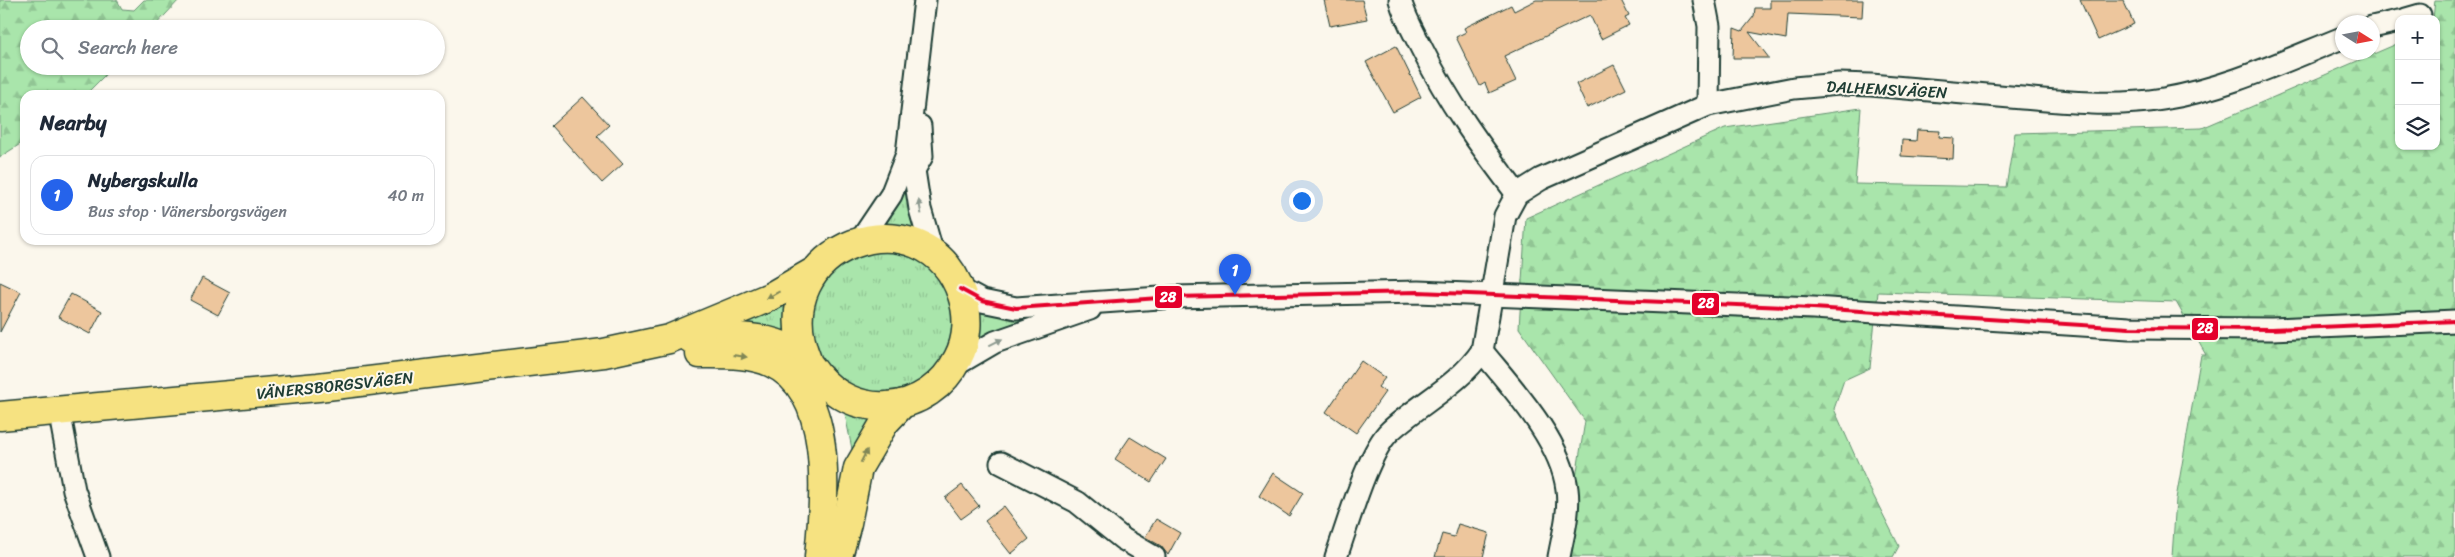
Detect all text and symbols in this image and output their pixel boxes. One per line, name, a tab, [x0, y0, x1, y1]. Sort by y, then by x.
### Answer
north arrow	[2335, 15, 2380, 60]
map controls	[2395, 15, 2440, 150]
button: +	[2395, 15, 2440, 60]
search box	[20, 20, 445, 75]
text: Search here	[78, 31, 178, 64]
icon: search	[38, 34, 66, 62]
button: −	[2395, 60, 2440, 105]
street label: DALHEMSVÄGEN	[1826, 72, 1949, 107]
text: Nearby	[40, 104, 106, 142]
button: layers	[2395, 105, 2440, 150]
text: Nybergskulla	[88, 164, 198, 197]
text: 1	[54, 181, 60, 210]
text: 40 m	[387, 181, 424, 210]
your location	[1289, 188, 1315, 214]
text: Bus stop · Vänersborgsvägen	[88, 197, 287, 226]
one-way arrow	[916, 200, 924, 215]
pin: 1	[1219, 254, 1251, 295]
line badge: 28	[1154, 285, 1183, 309]
text: 28	[1159, 285, 1177, 310]
one-way arrow	[765, 291, 780, 299]
text: 28	[1697, 291, 1715, 316]
line badge: 28	[1691, 292, 1720, 316]
text: 28	[2196, 316, 2214, 341]
line badge: 28	[2191, 317, 2219, 341]
one-way arrow	[989, 338, 1004, 347]
one-way arrow	[732, 352, 748, 360]
street label: VÄNERSBORGSVÄGEN	[255, 363, 416, 408]
one-way arrow	[860, 449, 868, 463]

